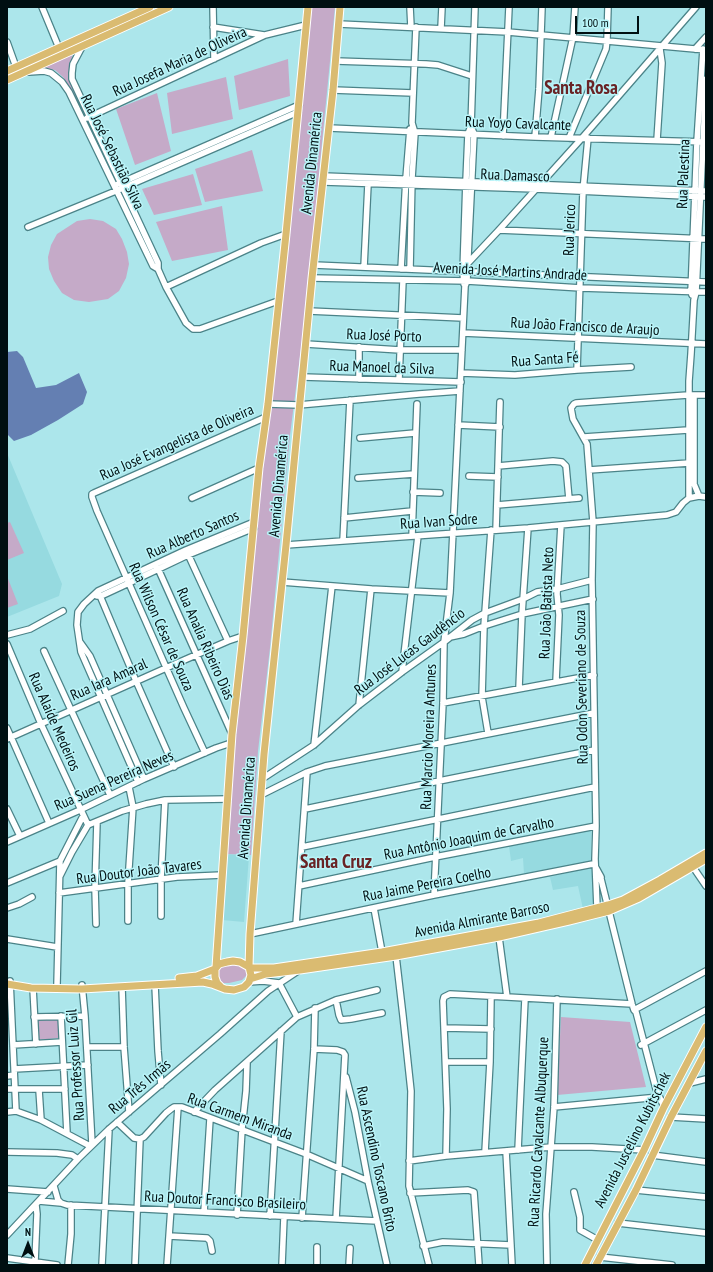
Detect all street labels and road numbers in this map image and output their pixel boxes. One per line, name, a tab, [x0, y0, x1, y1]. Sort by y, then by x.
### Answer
street label: Rua Josefa Maria de Oliveira	[110, 23, 250, 101]
street label: Rua José Sebastião Silva	[76, 92, 148, 212]
street label: Avenida Dinamérica	[298, 111, 326, 215]
street label: Rua Yoyo Cavalcante	[465, 113, 571, 135]
street label: Rua Palestina	[674, 139, 694, 209]
street label: Rua Damasco	[480, 166, 550, 186]
street label: Rua Jerico	[560, 204, 580, 256]
street label: Avenida José Martins Andrade	[433, 259, 587, 285]
street label: Rua João Francisco de Araujo	[510, 314, 660, 340]
street label: Rua José Porto	[346, 326, 422, 346]
street label: Rua Santa Fé	[511, 349, 579, 371]
street label: Rua Manoel da Silva	[329, 357, 435, 379]
street label: Rua José Evangelista de Oliveira	[97, 401, 257, 485]
street label: Avenida Dinamérica	[266, 434, 292, 538]
street label: Rua Alberto Santos	[144, 507, 242, 563]
street label: Rua Ivan Sodre	[400, 510, 478, 534]
street label: Rua João Batista Neto	[536, 547, 558, 659]
street label: Rua Wilson César de Souza	[125, 560, 197, 694]
street label: Rua Analia Ribeiro Dias	[172, 585, 238, 703]
street label: Rua José Lucas Gaudêncio	[351, 605, 469, 699]
street label: Rua Odon Severiano de Souza	[572, 610, 592, 764]
street label: Rua Iara Amaral	[68, 655, 150, 705]
street label: Rua Marcio Moreira Antunes	[417, 664, 441, 810]
street label: Rua Alaíde Medeiros	[24, 670, 84, 774]
street label: Rua Suena Pereira Neves	[52, 747, 176, 815]
street label: Avenida Dinamérica	[234, 756, 260, 860]
street label: Rua Antônio Joaquim de Carvalho	[382, 814, 556, 864]
street label: Rua Doutor João Tavares	[75, 855, 203, 889]
street label: Rua Jaime Pereira Coelho	[361, 864, 493, 906]
street label: Avenida Almirante Barroso	[413, 898, 551, 942]
street label: Rua Professor Luiz Gil	[63, 1008, 89, 1122]
street label: Rua Ricardo Cavalcante Albuquerque	[525, 1036, 553, 1228]
street label: Rua Três Irmãs	[105, 1056, 175, 1118]
street label: Avenida Juscelino Kubitschek	[591, 1069, 675, 1211]
street label: Rua Ascendino Toscano Brito	[352, 1085, 400, 1233]
street label: Rua Carmem Miranda	[185, 1090, 295, 1144]
street label: Rua Doutor Francisco Brasileiro	[144, 1188, 306, 1214]

